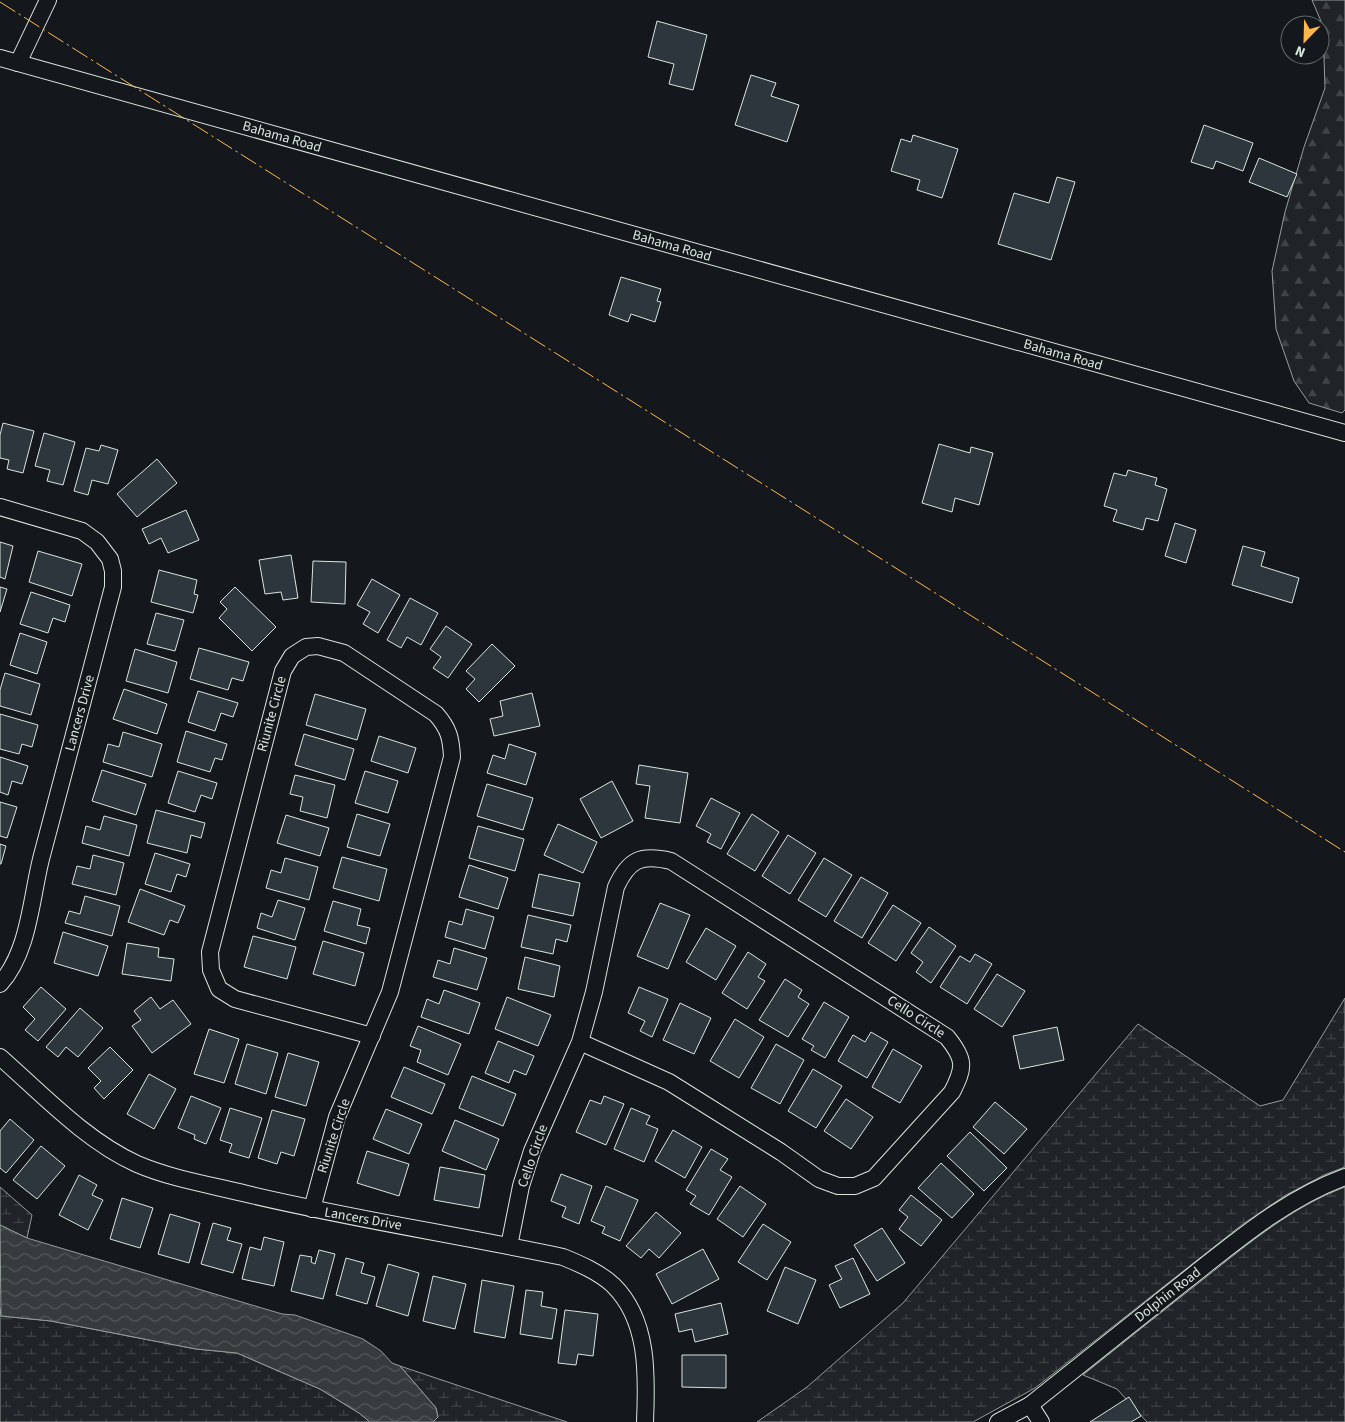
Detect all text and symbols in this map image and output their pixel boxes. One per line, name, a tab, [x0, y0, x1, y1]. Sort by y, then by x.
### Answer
north arrow	[1280, 15, 1330, 65]
text: N	[1292, 40, 1309, 62]
street label: Bahama Road	[240, 116, 324, 158]
street label: Bahama Road	[630, 225, 714, 267]
street label: Bahama Road	[1021, 334, 1105, 376]
street label: Lancers Drive	[60, 673, 100, 753]
street label: Riunite Circle	[252, 674, 292, 754]
street label: Cello Circle	[883, 991, 949, 1043]
street label: Riunite Circle	[313, 1096, 355, 1176]
street label: Cello Circle	[513, 1122, 553, 1190]
street label: Lancers Drive	[323, 1202, 403, 1236]
street label: Dolphin Road	[1131, 1263, 1205, 1327]

